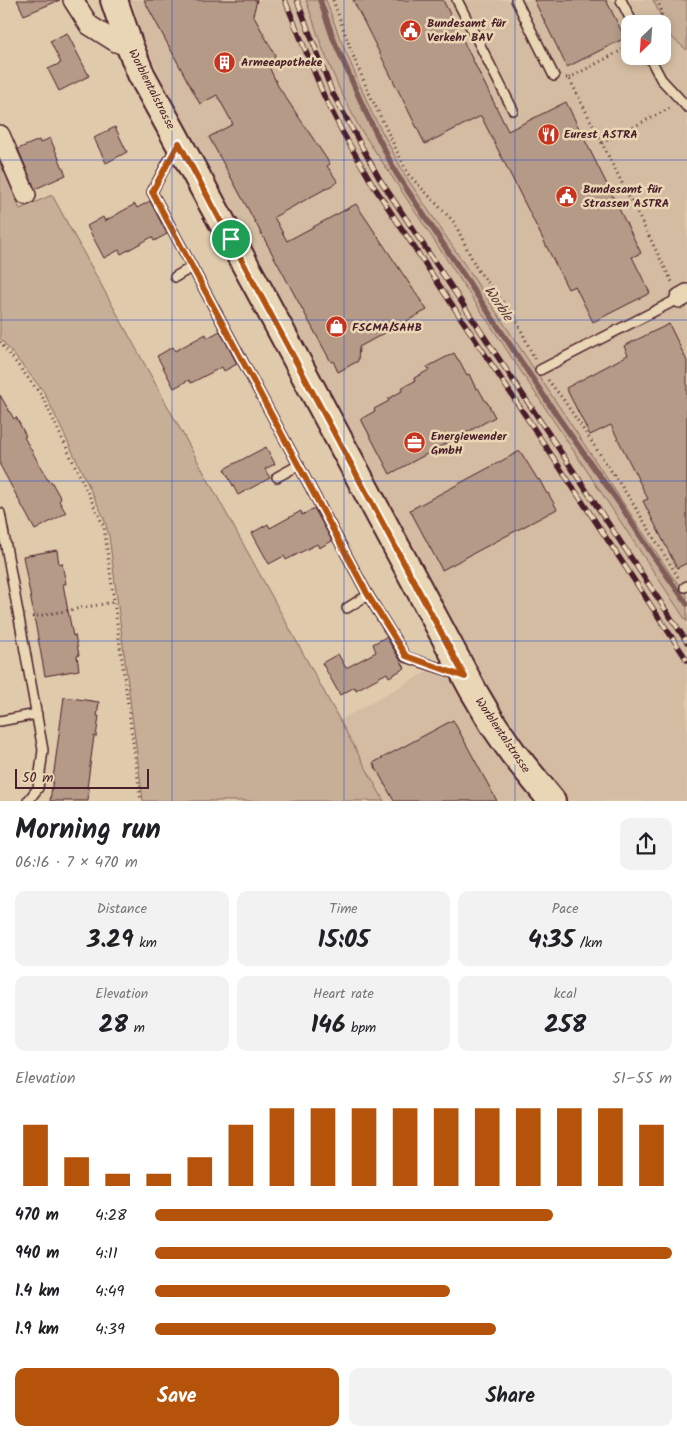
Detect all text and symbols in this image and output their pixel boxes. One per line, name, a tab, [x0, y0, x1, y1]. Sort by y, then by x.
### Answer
place label: Bundesamt für Verkehr BAV	[427, 14, 507, 47]
north arrow	[621, 15, 671, 65]
map controls	[621, 15, 671, 65]
public building icon: Bundesamt für Verkehr BAV	[399, 18, 423, 42]
street label: Worblentalstrasse	[123, 46, 180, 133]
building icon: Armeeapotheke	[213, 50, 237, 74]
place label: Armeeapotheke	[241, 53, 322, 72]
restaurant icon: Eurest ASTRA	[536, 122, 560, 146]
place label: Eurest ASTRA	[564, 125, 638, 144]
place label: Bundesamt für Strassen ASTRA	[583, 180, 670, 213]
public building icon: Bundesamt für Strassen ASTRA	[555, 184, 579, 208]
pin	[210, 218, 252, 260]
icon: arrive	[217, 225, 245, 253]
water label: Worble	[478, 281, 519, 327]
shop icon: FSCMA/SAHB	[324, 315, 348, 339]
place label: FSCMA/SAHB	[352, 318, 422, 337]
place label: Energiewender GmbH	[431, 427, 508, 460]
office icon: Energiewender GmbH	[403, 431, 427, 455]
street label: Worblentalstrasse	[470, 693, 535, 778]
scale bar	[15, 766, 149, 789]
text: 50 m	[22, 767, 53, 789]
text: Morning run	[15, 808, 161, 853]
button: share	[620, 818, 672, 870]
text: 06:16 · 7 × 470 m	[15, 850, 138, 875]
text: Distance	[97, 898, 147, 920]
text: Time	[329, 898, 358, 920]
text: Pace	[552, 898, 579, 920]
text: 3.29	[87, 920, 134, 960]
text: 15:05	[318, 920, 369, 960]
text: 4:35	[528, 920, 574, 960]
text: km	[134, 932, 157, 954]
text: /km	[574, 932, 602, 954]
text: Elevation	[95, 983, 148, 1005]
text: Heart rate	[313, 983, 374, 1005]
text: kcal	[554, 983, 577, 1005]
text: 28	[99, 1005, 128, 1045]
text: 146	[311, 1005, 345, 1045]
text: 258	[544, 1005, 586, 1045]
text: m	[128, 1017, 145, 1039]
text: bpm	[345, 1017, 376, 1039]
text: Elevation	[15, 1066, 76, 1091]
text: 51–55 m	[612, 1066, 672, 1091]
text: 470 m	[15, 1203, 59, 1228]
text: 4:28	[95, 1203, 127, 1228]
text: 940 m	[15, 1241, 59, 1266]
text: 4:11	[95, 1241, 118, 1266]
text: 1.4 km	[15, 1279, 60, 1304]
text: 4:49	[95, 1279, 124, 1304]
text: 1.9 km	[15, 1317, 59, 1342]
text: 4:39	[95, 1317, 125, 1342]
button: Save	[15, 1368, 339, 1426]
button: Share	[349, 1368, 672, 1426]

